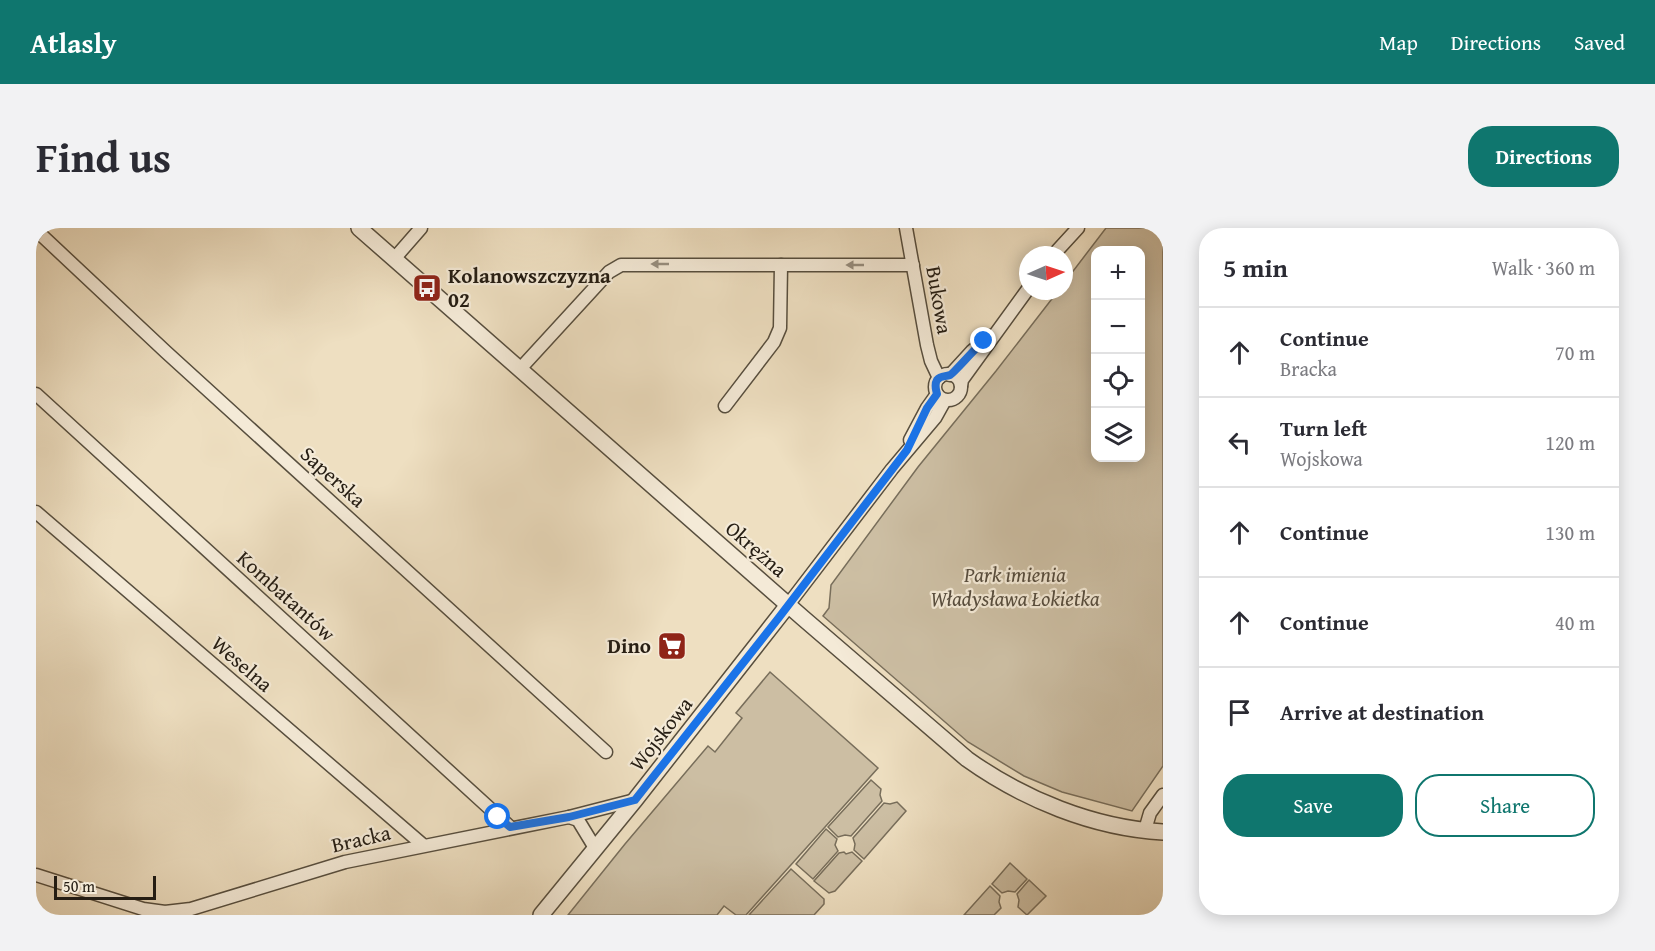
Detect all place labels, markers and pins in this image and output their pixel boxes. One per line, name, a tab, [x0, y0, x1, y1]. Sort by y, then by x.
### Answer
place label: Kolanowszczyzna 02	[448, 260, 611, 315]
bus stop icon: Kolanowszczyzna 02	[411, 272, 443, 304]
place label: Dino	[607, 630, 651, 661]
supermarket icon: Dino	[656, 630, 688, 662]

